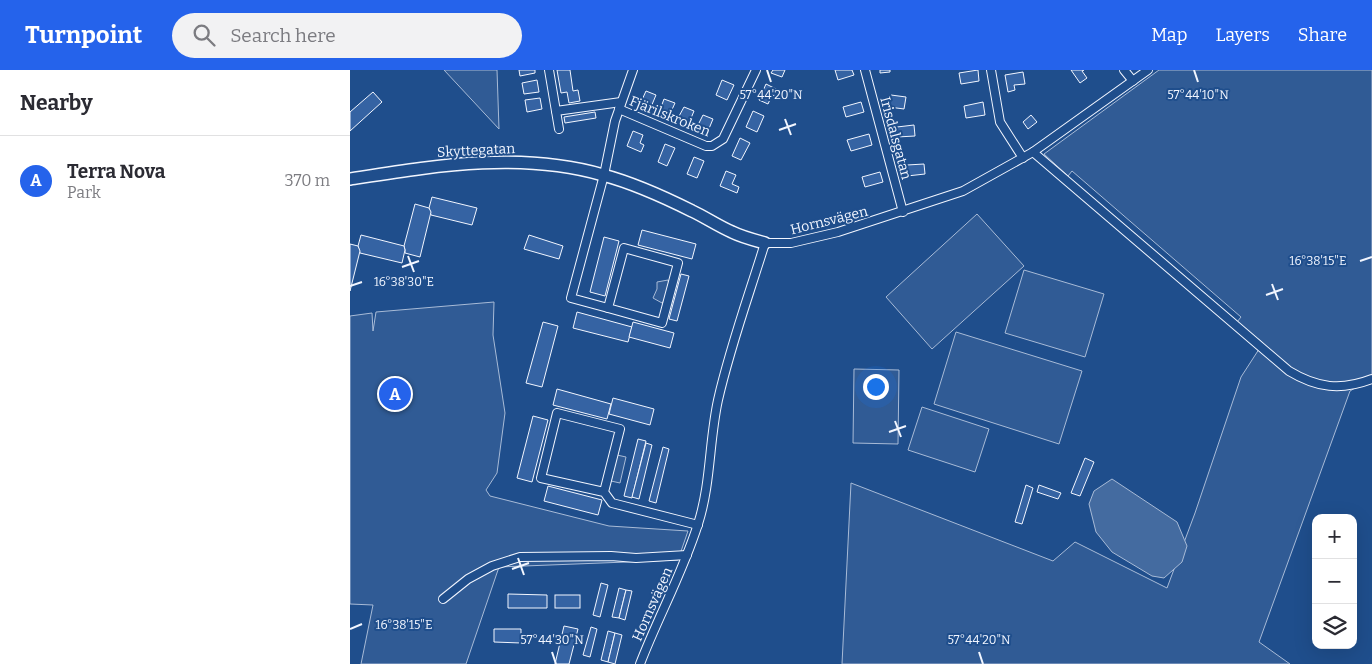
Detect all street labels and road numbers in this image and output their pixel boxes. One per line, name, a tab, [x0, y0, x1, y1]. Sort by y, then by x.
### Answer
street label: Fjärilskroken	[627, 93, 713, 140]
street label: Irisdalsgatan	[876, 95, 915, 182]
street label: Skyttegatan	[437, 140, 516, 161]
street label: Hornsvägen	[789, 203, 870, 238]
street label: Hornsvägen	[629, 564, 676, 644]

